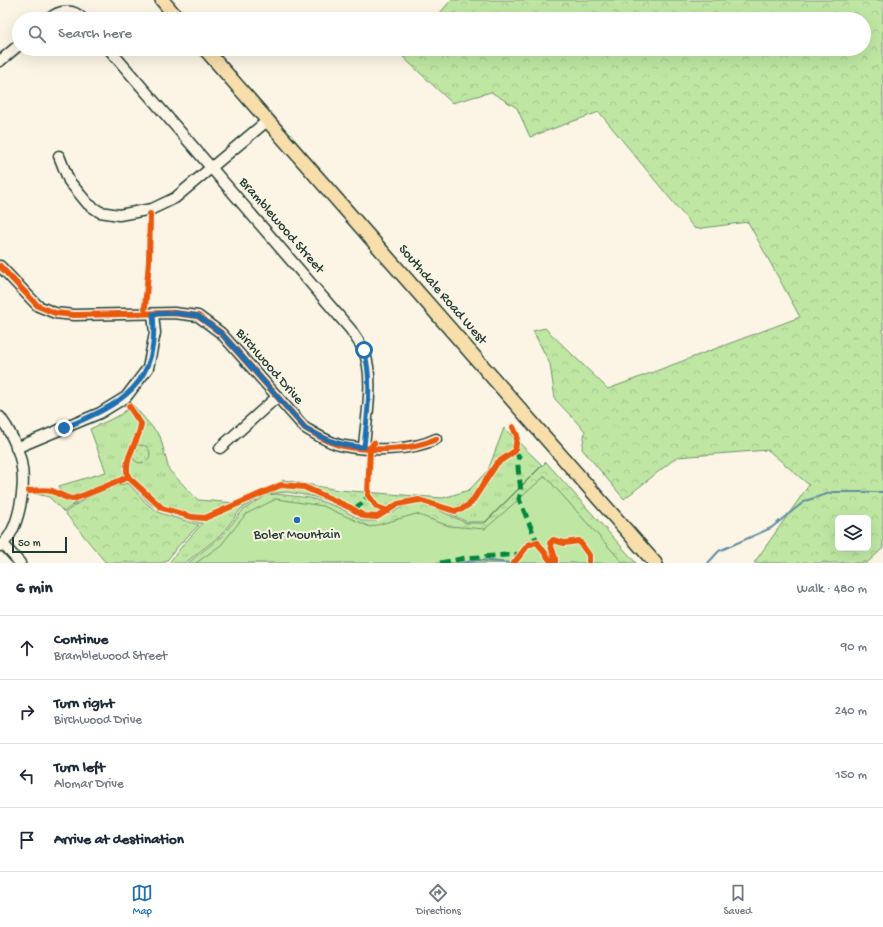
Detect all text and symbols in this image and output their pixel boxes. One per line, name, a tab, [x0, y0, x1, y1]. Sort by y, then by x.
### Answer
search box	[12, 12, 871, 56]
icon: search	[26, 23, 48, 45]
text: Search here	[58, 25, 132, 43]
street label: Bramblewood Street	[234, 174, 328, 278]
street label: Southdale Road West	[394, 241, 491, 349]
street label: Birchwood Drive	[231, 325, 307, 409]
route start	[355, 341, 373, 359]
route end	[55, 419, 73, 437]
marker: Boler Mountain	[292, 515, 302, 525]
map controls	[835, 515, 871, 551]
button: layers	[835, 515, 871, 551]
place label: Boler Mountain	[253, 527, 341, 544]
scale bar	[12, 535, 67, 554]
text: 50 m	[18, 538, 40, 550]
text: 6 min	[16, 579, 52, 599]
text: Walk · 480 m	[797, 582, 867, 597]
text: Continue	[54, 631, 108, 649]
icon: ahead	[16, 637, 38, 659]
text: 90 m	[841, 640, 867, 655]
text: Bramblewood Street	[54, 649, 167, 664]
text: Turn right	[54, 695, 114, 713]
icon: right	[16, 701, 38, 723]
text: 240 m	[835, 704, 867, 719]
text: Birchwood Drive	[54, 713, 142, 728]
text: Turn left	[54, 759, 105, 777]
icon: left	[16, 765, 38, 787]
text: 150 m	[835, 768, 867, 783]
text: Alomar Drive	[54, 777, 124, 792]
icon: arrive	[16, 829, 38, 851]
text: Arrive at destination	[54, 831, 184, 849]
tab: Map	[131, 882, 153, 918]
tab: Directions	[416, 882, 461, 918]
tab: Saved	[723, 882, 752, 918]

